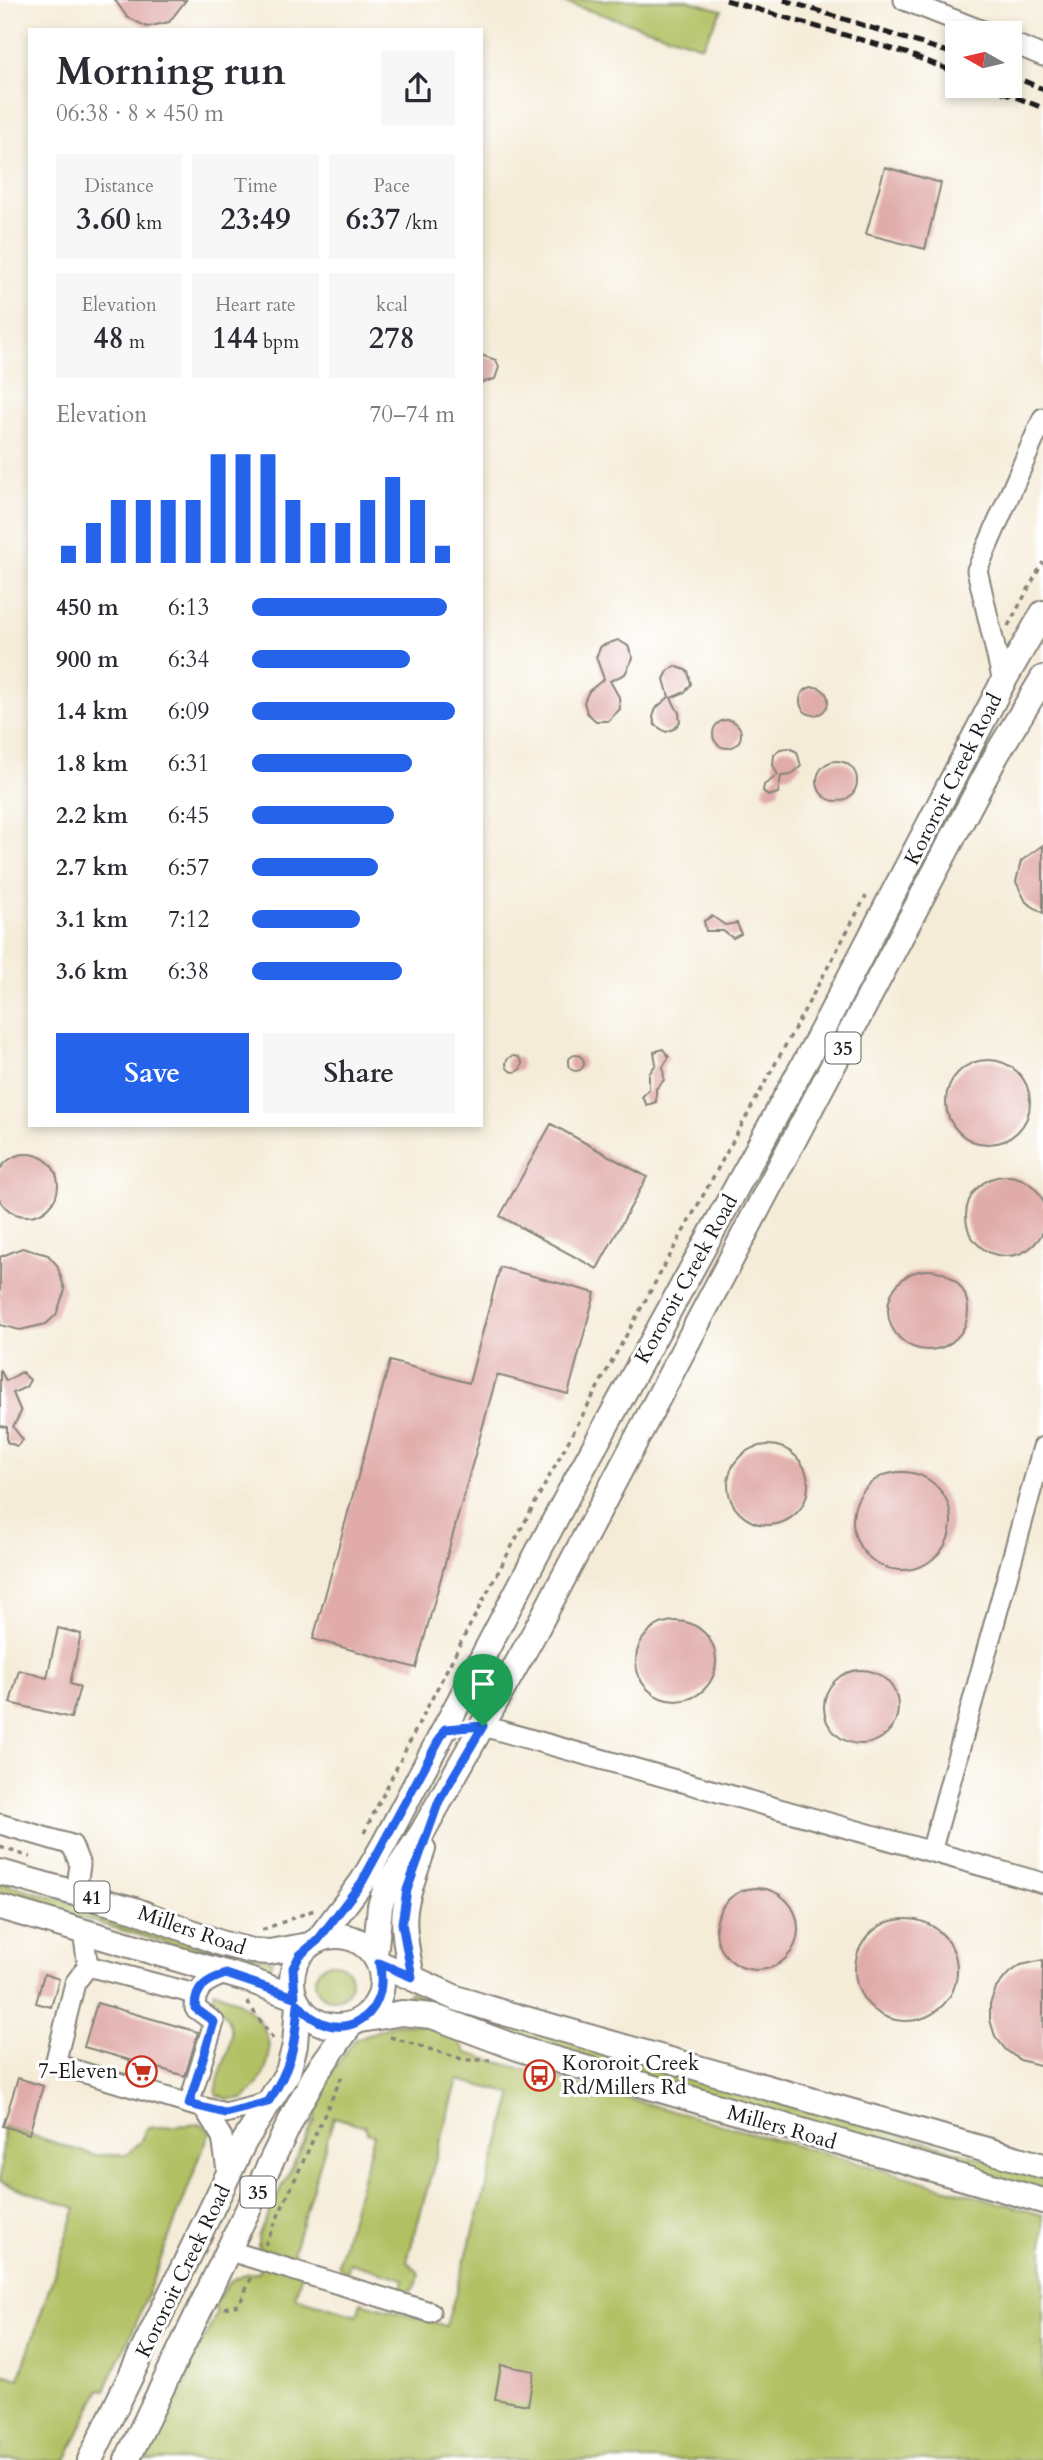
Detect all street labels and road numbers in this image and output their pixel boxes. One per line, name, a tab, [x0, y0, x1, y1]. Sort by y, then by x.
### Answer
street label: Kororoit Creek Road	[898, 688, 1009, 870]
road number: 35	[826, 1032, 860, 1064]
street label: Kororoit Creek Road	[628, 1190, 745, 1369]
road number: 41	[74, 1882, 110, 1912]
street label: Millers Road	[134, 1898, 250, 1962]
street label: Millers Road	[724, 2098, 840, 2157]
road number: 35	[240, 2176, 276, 2208]
street label: Kororoit Creek Road	[129, 2180, 238, 2363]

